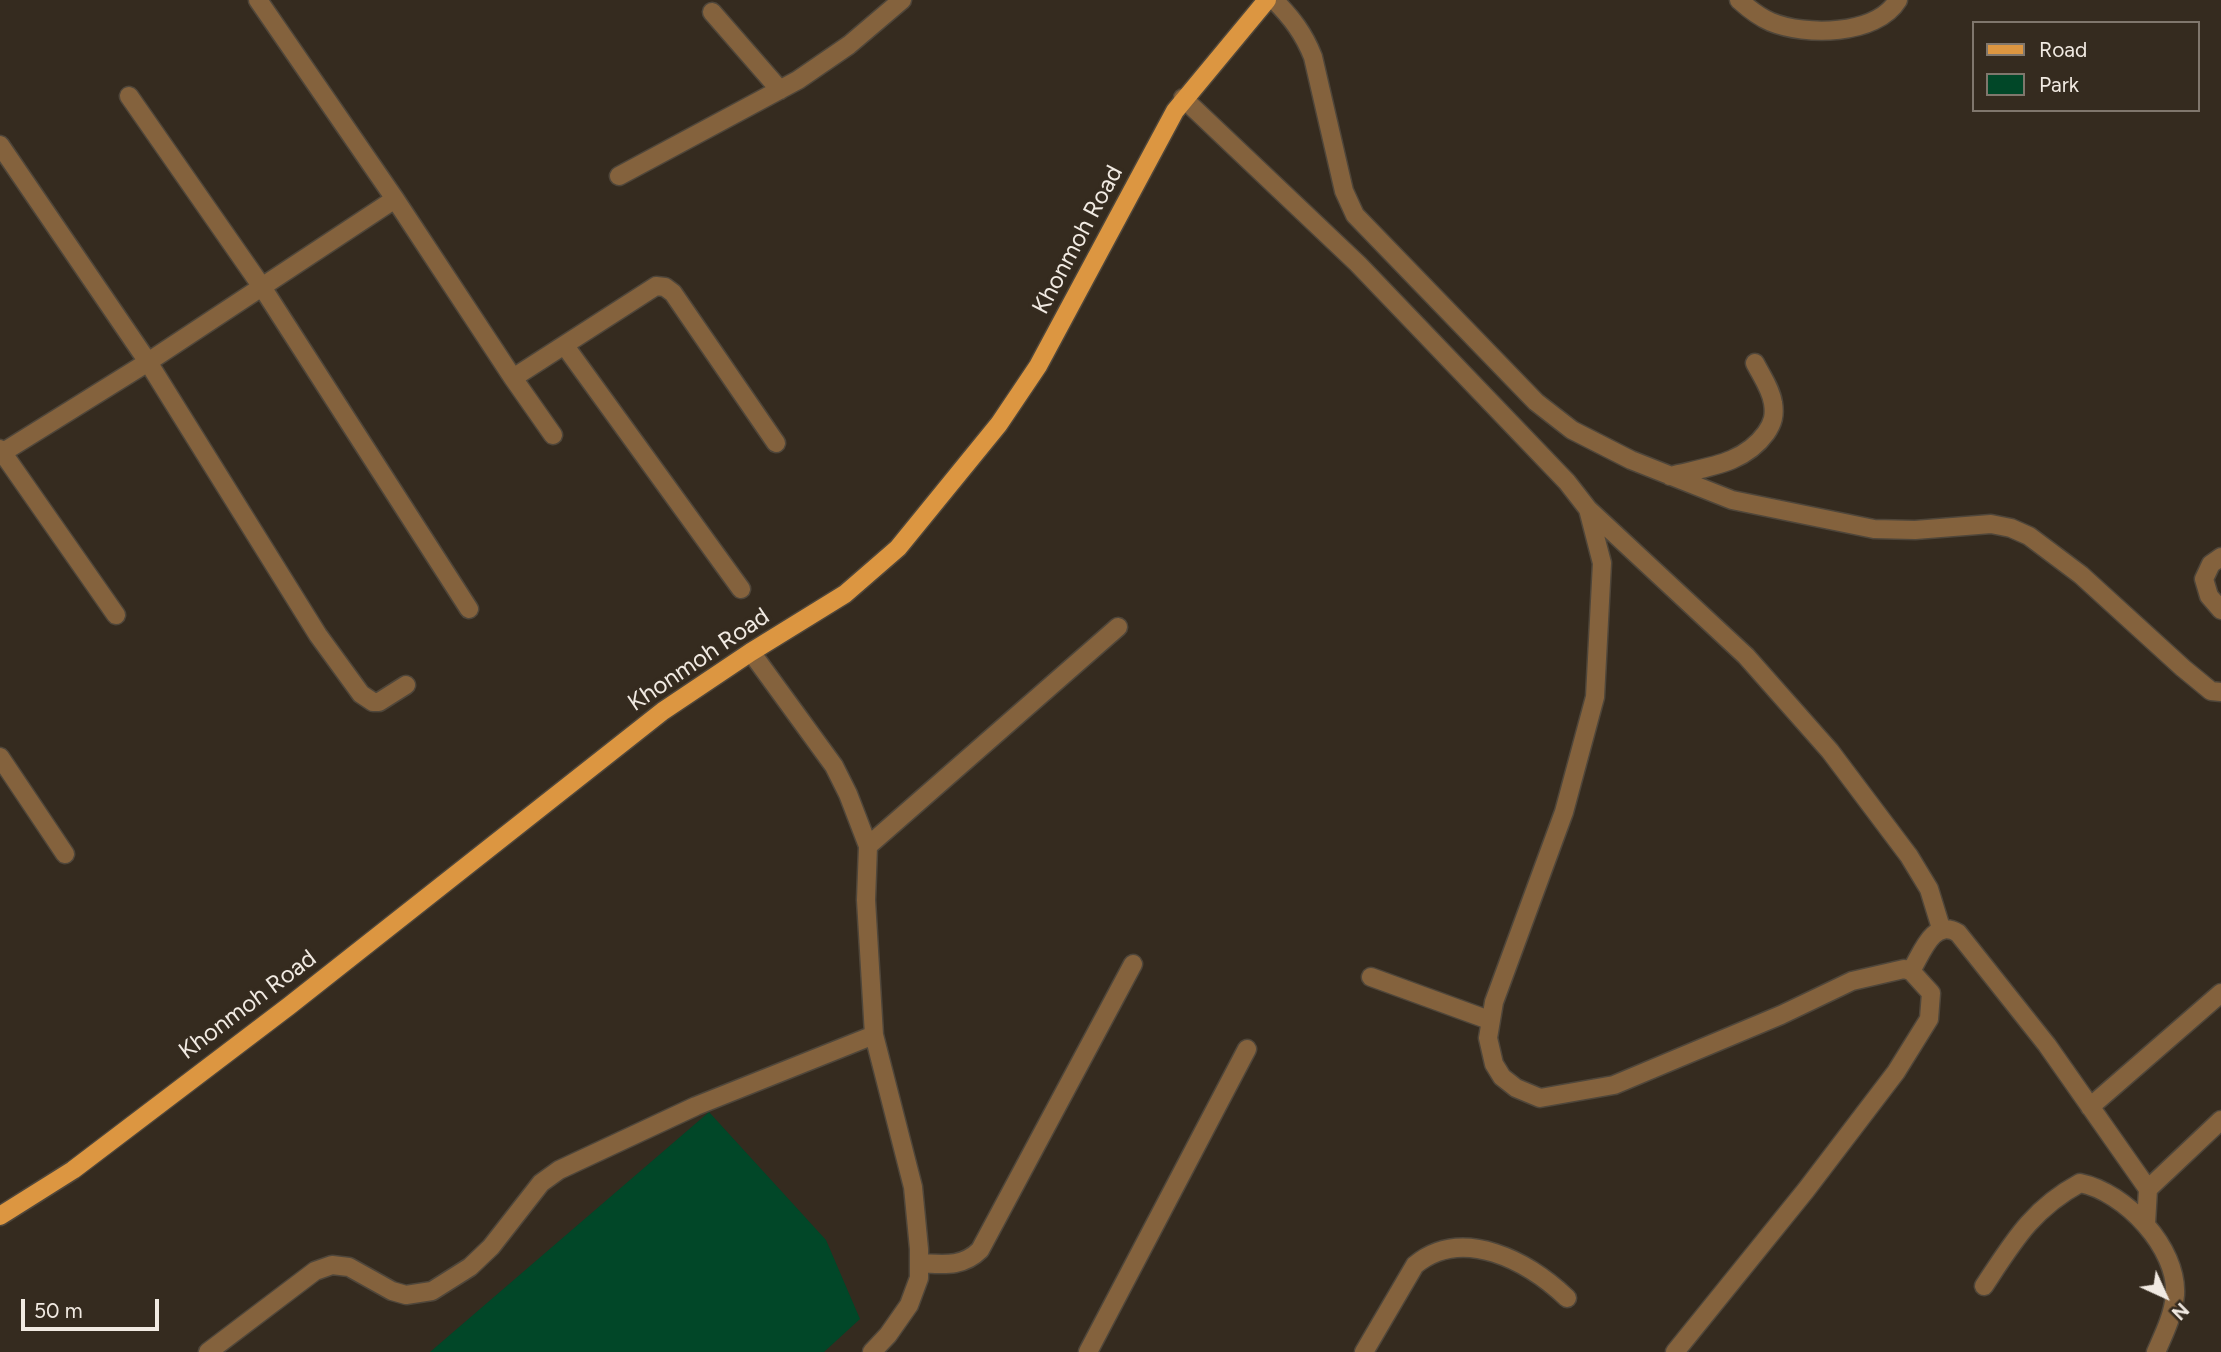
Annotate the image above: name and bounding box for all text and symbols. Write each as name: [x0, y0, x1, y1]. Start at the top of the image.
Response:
legend: [1972, 21, 2200, 112]
text: Road: [2039, 37, 2087, 62]
text: Park: [2039, 72, 2079, 97]
street label: Khonmoh Road: [1027, 161, 1129, 319]
street label: Khonmoh Road: [623, 602, 775, 718]
street label: Khonmoh Road: [174, 944, 322, 1066]
north arrow: [2130, 1261, 2200, 1331]
scale bar: [24, 1286, 163, 1330]
text: 50 m: [34, 1298, 83, 1323]
text: N: [2167, 1298, 2194, 1325]

